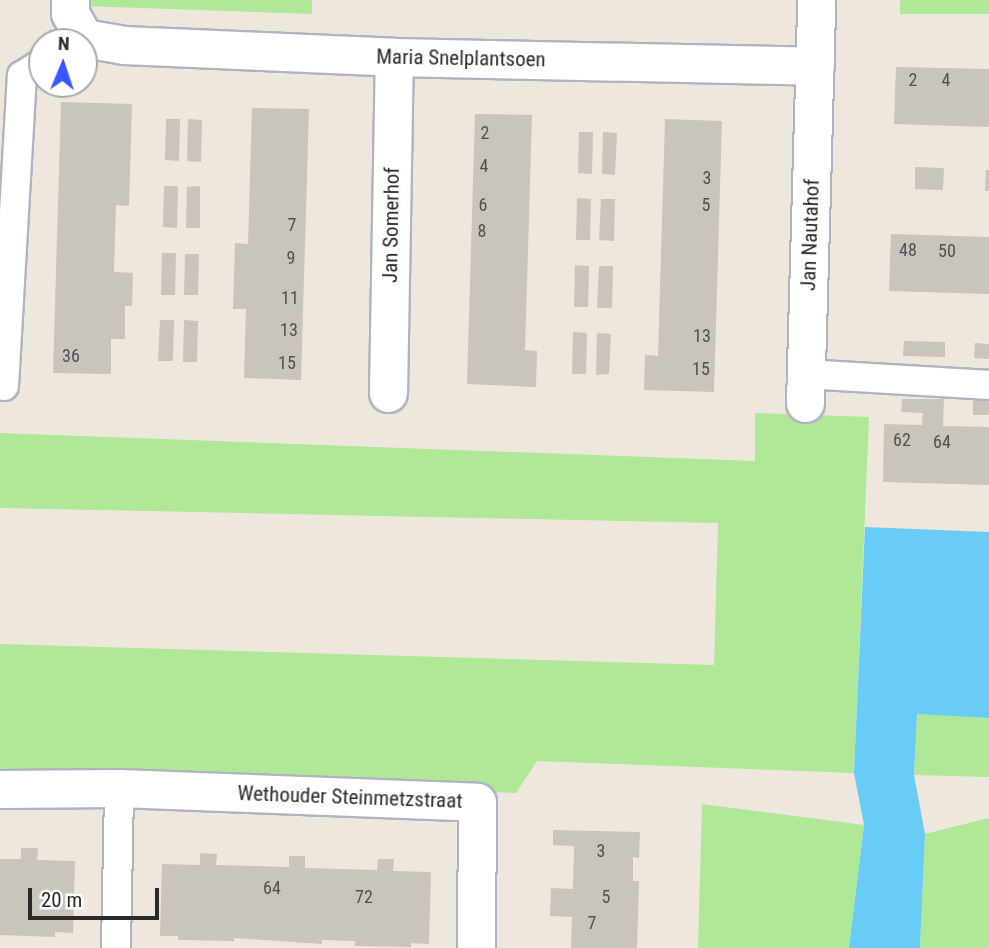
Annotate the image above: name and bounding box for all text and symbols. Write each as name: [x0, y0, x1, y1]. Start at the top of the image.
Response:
north arrow: [28, 28, 98, 98]
text: N: [57, 32, 70, 55]
street label: Maria Snelplantsoen: [376, 44, 546, 72]
house number: 2: [909, 69, 917, 91]
house number: 4: [942, 69, 950, 91]
house number: 2: [481, 122, 489, 144]
house number: 4: [480, 155, 488, 177]
street label: Jan Somerhof: [377, 167, 405, 283]
house number: 3: [703, 167, 711, 189]
street label: Jan Nautahof: [795, 179, 825, 291]
house number: 6: [479, 194, 487, 216]
house number: 5: [702, 194, 710, 216]
house number: 7: [288, 214, 296, 236]
house number: 8: [478, 220, 486, 242]
house number: 48: [899, 239, 917, 261]
house number: 50: [938, 240, 956, 262]
house number: 9: [287, 247, 295, 269]
house number: 11: [281, 287, 299, 309]
house number: 13: [280, 319, 298, 341]
house number: 13: [693, 325, 711, 347]
house number: 36: [62, 345, 80, 367]
house number: 15: [278, 352, 296, 374]
house number: 15: [692, 358, 710, 380]
house number: 62: [893, 429, 911, 451]
house number: 64: [933, 431, 951, 453]
street label: Wethouder Steinmetzstraat: [237, 780, 463, 814]
house number: 3: [597, 840, 605, 862]
scale bar: [32, 874, 163, 918]
house number: 64: [263, 877, 281, 899]
house number: 72: [355, 886, 373, 908]
house number: 5: [602, 886, 610, 908]
text: 20 m: [41, 888, 82, 912]
house number: 7: [588, 912, 596, 934]

